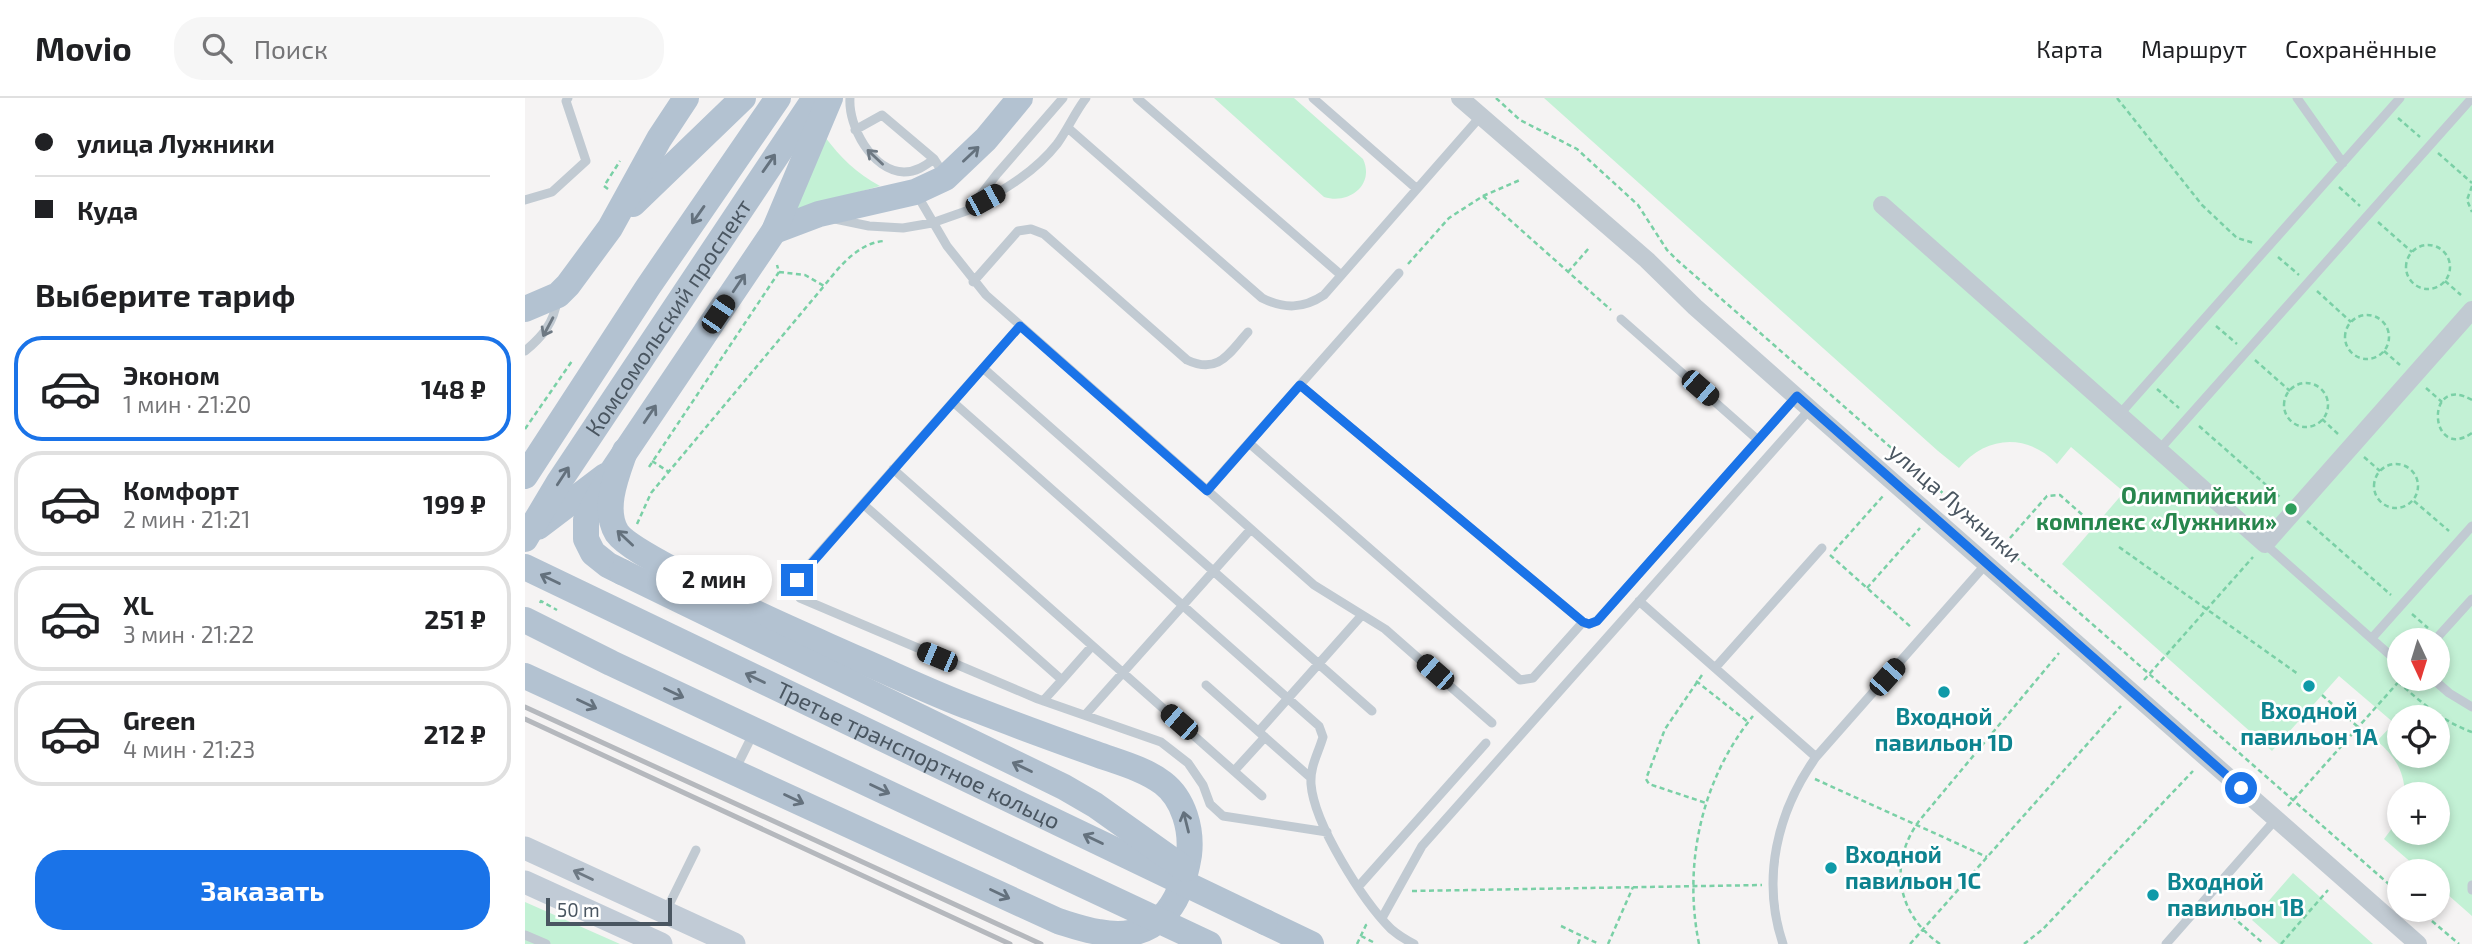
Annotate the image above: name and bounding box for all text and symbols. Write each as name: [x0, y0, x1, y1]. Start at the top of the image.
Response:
search box: [174, 17, 664, 80]
text: Movio: [35, 28, 132, 68]
icon: search: [198, 29, 236, 67]
text: Поиск: [254, 33, 328, 64]
text: Карта: [2036, 34, 2103, 63]
text: Маршрут: [2141, 34, 2247, 63]
text: Сохранённые: [2285, 34, 2437, 63]
text: улица Лужники: [77, 127, 275, 158]
one-way arrow: [962, 145, 979, 162]
one-way arrow: [866, 149, 884, 165]
one-way arrow: [762, 154, 776, 173]
car: [962, 181, 1009, 219]
street label: Комсомольский проспект: [579, 193, 757, 441]
text: Куда: [77, 194, 138, 225]
one-way arrow: [691, 205, 705, 224]
one-way arrow: [732, 274, 746, 293]
text: Выберите тариф: [35, 275, 295, 313]
car: [698, 291, 739, 337]
one-way arrow: [540, 316, 554, 337]
icon: car: [39, 357, 102, 420]
text: Эконом: [123, 359, 220, 390]
car: [1678, 366, 1723, 410]
text: 148 ₽: [421, 373, 486, 404]
text: 1 мин · 21:20: [123, 390, 251, 418]
one-way arrow: [643, 405, 658, 424]
street label: улица Лужники: [1883, 437, 2028, 568]
one-way arrow: [556, 467, 570, 486]
icon: car: [39, 472, 102, 535]
text: Комфорт: [123, 474, 239, 505]
place label: Олимпийский комплекс «Лужники»: [2036, 481, 2277, 535]
text: 199 ₽: [423, 488, 486, 519]
marker: Олимпийский комплекс «Лужники»: [2283, 501, 2299, 517]
text: 2 мин · 21:21: [123, 505, 250, 533]
one-way arrow: [616, 530, 634, 546]
callout: 2 мин: [657, 556, 772, 604]
route end: [781, 564, 813, 596]
text: 2 мин: [682, 565, 746, 593]
one-way arrow: [540, 572, 561, 586]
icon: car: [39, 587, 102, 650]
text: XL: [123, 589, 154, 620]
text: 251 ₽: [424, 603, 486, 634]
text: 3 мин · 21:22: [123, 620, 254, 648]
north arrow: [2387, 628, 2450, 691]
map controls: [2387, 628, 2450, 922]
car: [914, 639, 961, 675]
car: [1413, 650, 1458, 694]
car: [1866, 654, 1909, 700]
one-way arrow: [745, 670, 766, 684]
street label: Третье транспортное кольцо: [772, 675, 1065, 835]
marker: Входной павильон 1A: [2301, 678, 2317, 694]
marker: Входной павильон 1D: [1936, 684, 1952, 700]
one-way arrow: [663, 686, 684, 700]
place label: Входной павильон 1A: [2240, 696, 2378, 750]
one-way arrow: [576, 698, 597, 712]
car: [1157, 700, 1202, 744]
icon: car: [39, 702, 102, 765]
place label: Входной павильон 1D: [1875, 702, 2013, 756]
text: Green: [123, 704, 196, 735]
button: locate: [2387, 705, 2450, 768]
text: 212 ₽: [424, 718, 486, 749]
text: 4 мин · 21:23: [123, 735, 255, 763]
one-way arrow: [1012, 759, 1033, 773]
route start: [2225, 772, 2257, 804]
button: +: [2387, 782, 2450, 845]
one-way arrow: [869, 783, 891, 796]
one-way arrow: [783, 793, 804, 807]
one-way arrow: [1179, 811, 1192, 834]
one-way arrow: [1083, 832, 1104, 845]
place label: Входной павильон 1C: [1845, 840, 1981, 894]
button: Заказать: [35, 850, 490, 930]
button: −: [2387, 859, 2450, 922]
marker: Входной павильон 1C: [1823, 860, 1839, 876]
one-way arrow: [573, 867, 594, 881]
place label: Входной павильон 1B: [2167, 867, 2304, 921]
marker: Входной павильон 1B: [2145, 887, 2161, 903]
one-way arrow: [990, 889, 1011, 902]
scale bar: [546, 895, 672, 927]
text: 50 m: [557, 898, 600, 921]

